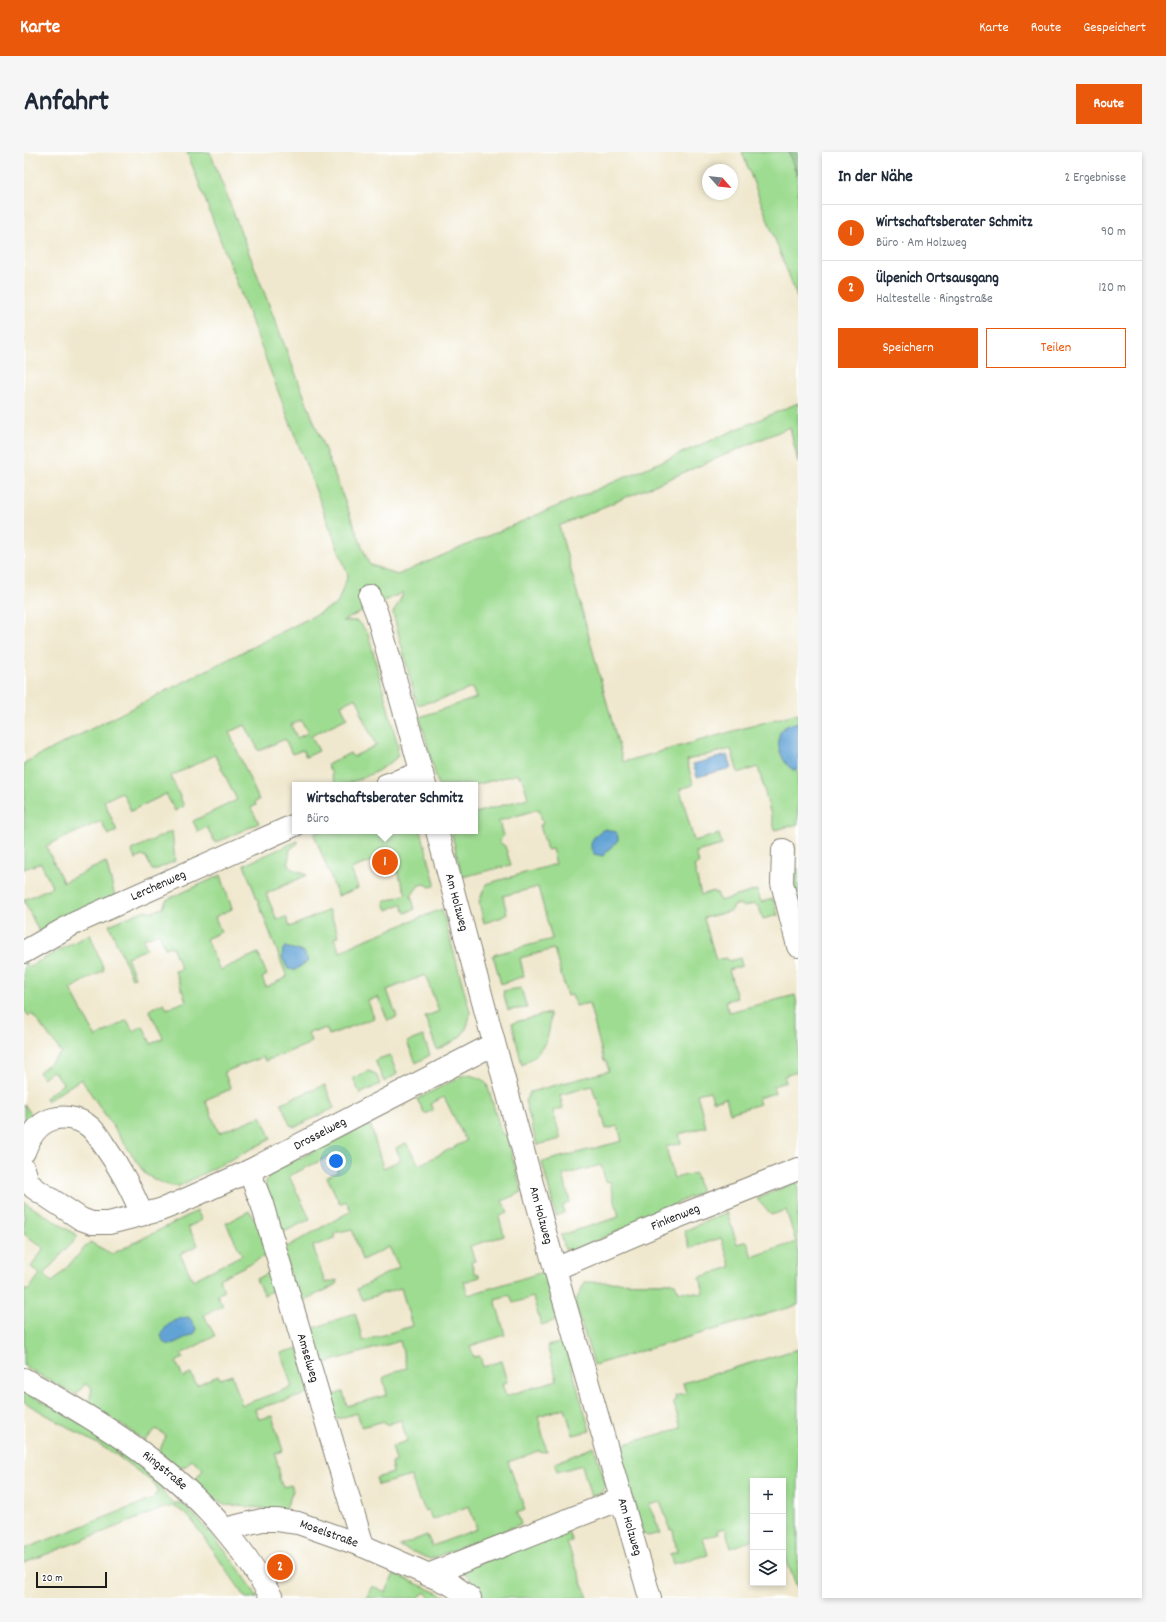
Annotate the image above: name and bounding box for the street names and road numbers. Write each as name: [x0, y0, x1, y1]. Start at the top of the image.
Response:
street label: Lerchenweg: [128, 865, 189, 906]
street label: Am Holzweg: [439, 871, 473, 934]
street label: Drosselweg: [290, 1112, 350, 1156]
street label: Am Holzweg: [524, 1184, 558, 1247]
street label: Finkenweg: [648, 1199, 703, 1236]
street label: Amselweg: [291, 1331, 324, 1385]
street label: Ringstraße: [138, 1446, 192, 1495]
street label: Am Holzweg: [612, 1496, 647, 1558]
street label: Moselstraße: [297, 1515, 361, 1553]

